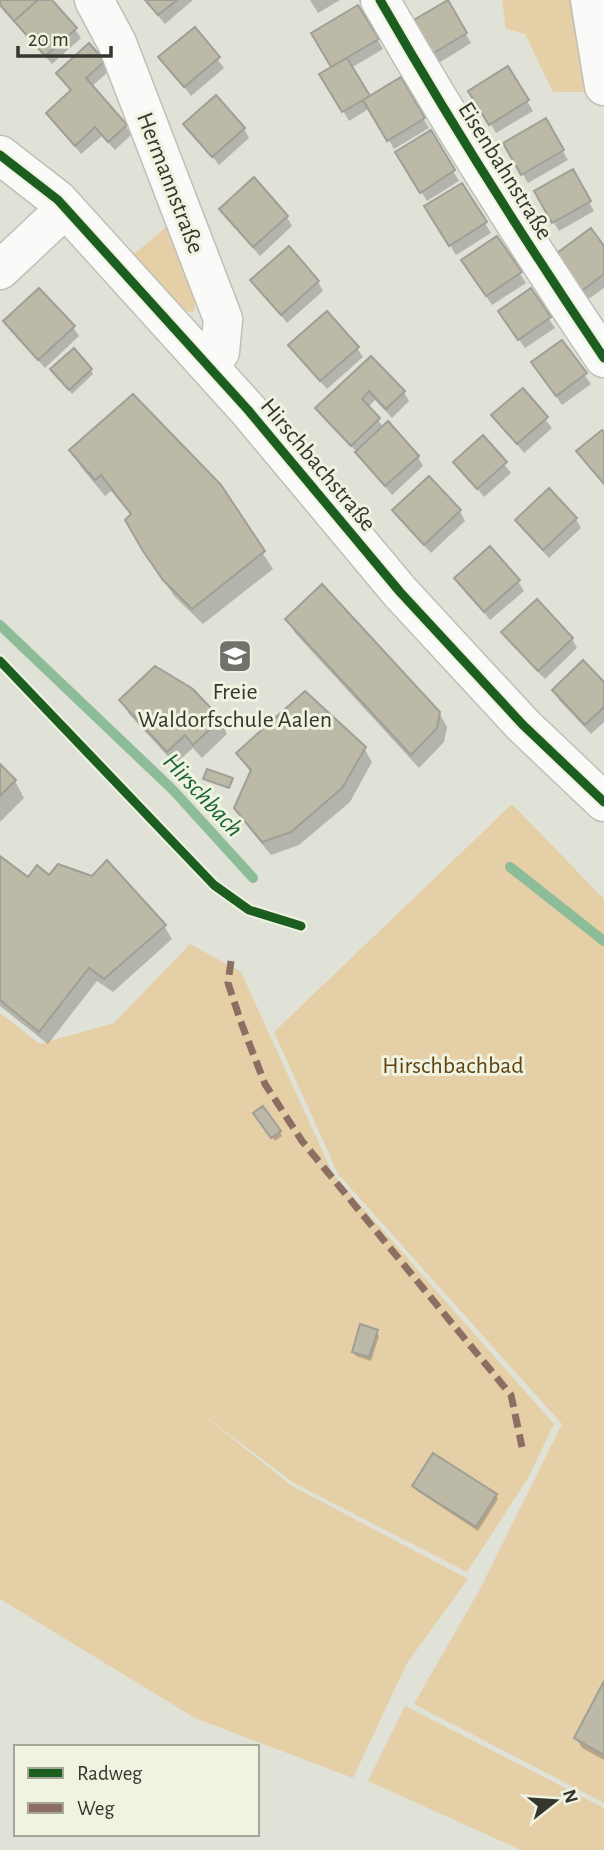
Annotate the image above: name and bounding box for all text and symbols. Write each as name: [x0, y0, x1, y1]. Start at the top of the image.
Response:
scale bar: [18, 14, 110, 58]
text: 20 m: [28, 29, 69, 50]
street label: Eisenbahnstraße: [453, 98, 557, 244]
street label: Hermannstraße: [132, 109, 208, 257]
street label: Hirschbachstraße: [256, 394, 380, 536]
school or university icon: Freie Waldorfschule Aalen: [216, 637, 254, 675]
place label: Freie Waldorfschule Aalen: [138, 680, 332, 732]
water label: Hirschbach: [158, 748, 248, 842]
park label: Hirschbachbad: [382, 1054, 524, 1078]
legend: [14, 1745, 259, 1836]
text: Radweg: [77, 1763, 143, 1784]
north arrow: [520, 1766, 590, 1836]
text: N: [559, 1787, 581, 1806]
text: Weg: [77, 1798, 115, 1819]

